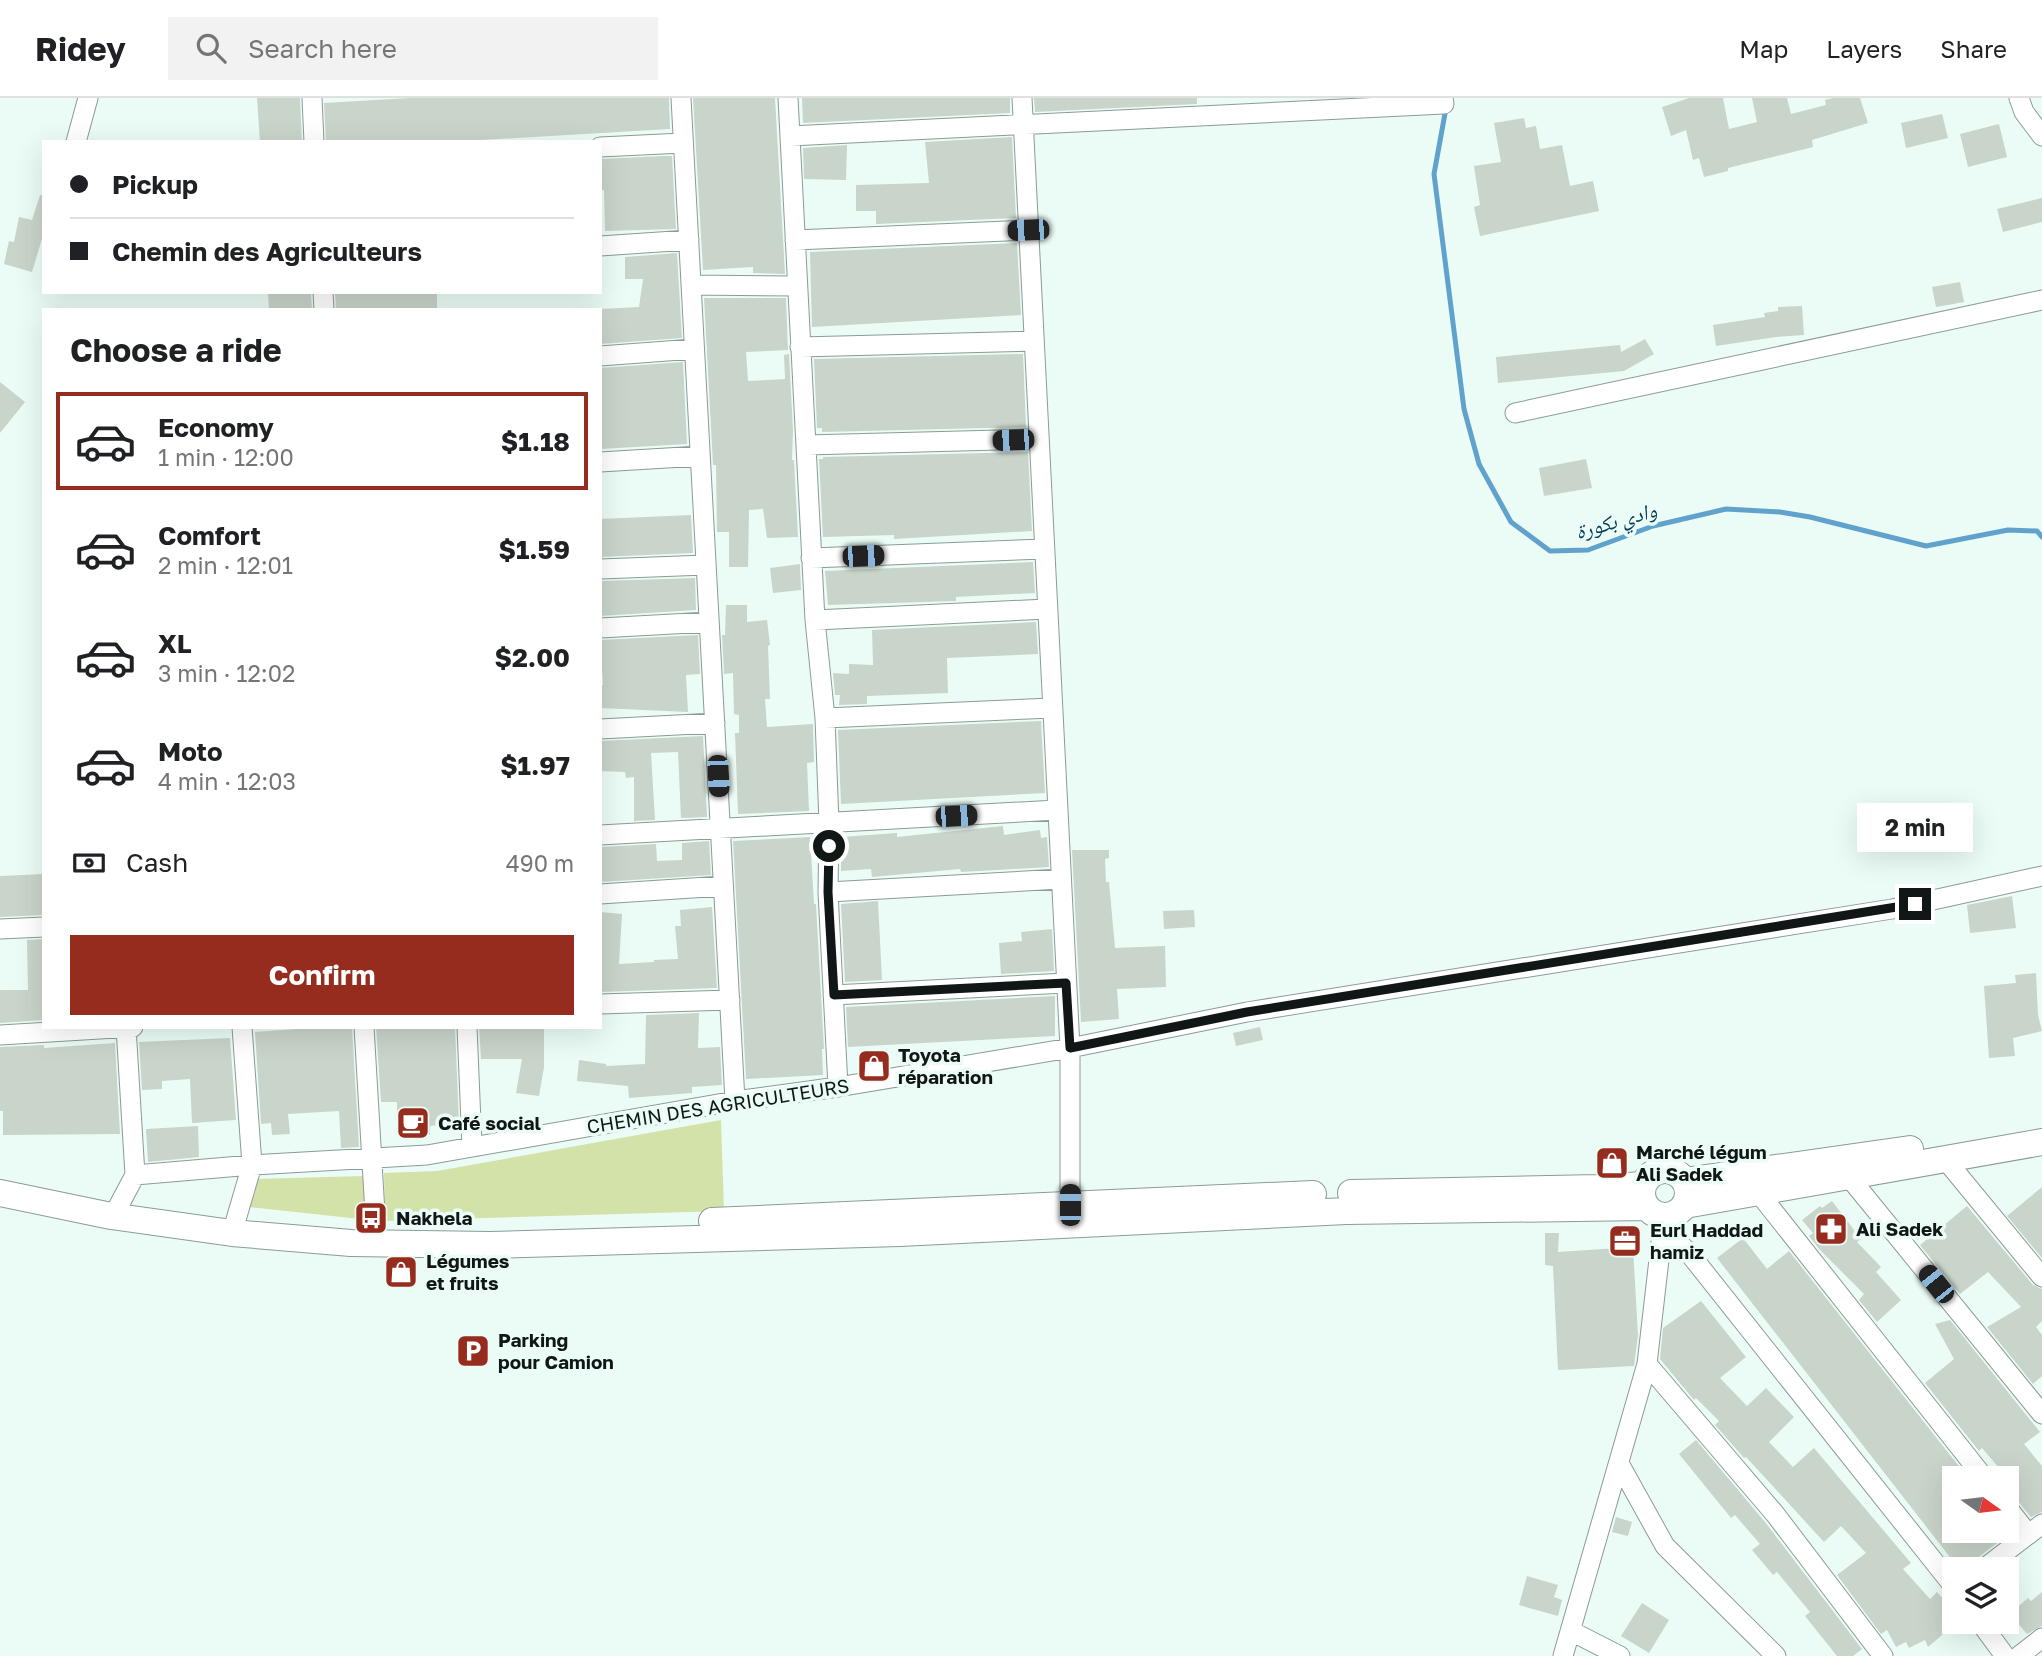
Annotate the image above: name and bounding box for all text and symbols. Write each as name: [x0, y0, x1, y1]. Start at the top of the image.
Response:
search box: [168, 17, 658, 80]
text: Ridey: [35, 29, 126, 68]
icon: search: [192, 29, 230, 67]
text: Search here: [248, 33, 397, 64]
text: Map: [1739, 34, 1788, 63]
text: Layers: [1826, 34, 1902, 63]
text: Share: [1940, 34, 2007, 63]
text: Pickup: [112, 169, 198, 200]
car: [1007, 219, 1050, 241]
text: Chemin des Agriculteurs: [112, 236, 422, 267]
text: Choose a ride: [70, 331, 282, 369]
icon: car: [74, 410, 137, 473]
text: Economy: [158, 412, 274, 443]
text: $1.18: [501, 426, 570, 457]
car: [992, 429, 1035, 451]
text: 1 min · 12:00: [158, 443, 294, 471]
water label: وادي بكورة: [1572, 496, 1661, 548]
icon: car: [74, 518, 137, 581]
text: Comfort: [158, 520, 261, 551]
text: $1.59: [498, 534, 570, 565]
car: [842, 545, 885, 567]
text: 2 min · 12:01: [158, 551, 293, 579]
icon: car: [74, 626, 137, 689]
text: XL: [158, 628, 192, 659]
text: $2.00: [495, 642, 570, 673]
text: 3 min · 12:02: [158, 659, 295, 687]
icon: car: [74, 734, 137, 797]
text: Moto: [158, 736, 223, 767]
text: $1.97: [500, 750, 570, 781]
car: [707, 754, 730, 798]
text: 4 min · 12:03: [158, 767, 296, 795]
callout: 2 min: [1857, 802, 1973, 852]
car: [935, 804, 978, 828]
text: 2 min: [1885, 813, 1945, 841]
route start: [813, 830, 845, 862]
icon: cash: [70, 844, 108, 882]
text: Cash: [126, 847, 188, 878]
text: 490 m: [506, 849, 574, 877]
route end: [1899, 888, 1931, 920]
button: Confirm: [70, 935, 574, 1015]
place label: Toyota réparation: [898, 1043, 993, 1088]
shop icon: Toyota réparation: [855, 1047, 893, 1085]
street label: CHEMIN DES AGRICULTEURS: [585, 1073, 851, 1138]
cafe icon: Café social: [394, 1104, 432, 1142]
place label: Café social: [438, 1111, 541, 1134]
place label: Marché légum Ali Sadek: [1636, 1140, 1767, 1185]
shop icon: Marché légum Ali Sadek: [1593, 1144, 1631, 1182]
car: [1060, 1184, 1081, 1226]
bus stop icon: Nakhela: [352, 1199, 390, 1237]
place label: Nakhela: [396, 1206, 473, 1229]
pharmacy icon: Ali Sadek: [1812, 1210, 1850, 1248]
place label: Ali Sadek: [1856, 1217, 1943, 1240]
place label: Eurl Haddad hamiz: [1650, 1218, 1763, 1263]
office icon: Eurl Haddad hamiz: [1606, 1222, 1644, 1260]
place label: Légumes et fruits: [426, 1249, 510, 1294]
shop icon: Légumes et fruits: [382, 1253, 420, 1291]
car: [1915, 1261, 1958, 1307]
place label: Parking pour Camion: [498, 1328, 614, 1373]
parking icon: Parking pour Camion: [454, 1332, 492, 1370]
north arrow: [1942, 1466, 2020, 1544]
map controls: [1942, 1466, 2019, 1634]
button: layers: [1942, 1557, 2019, 1634]

